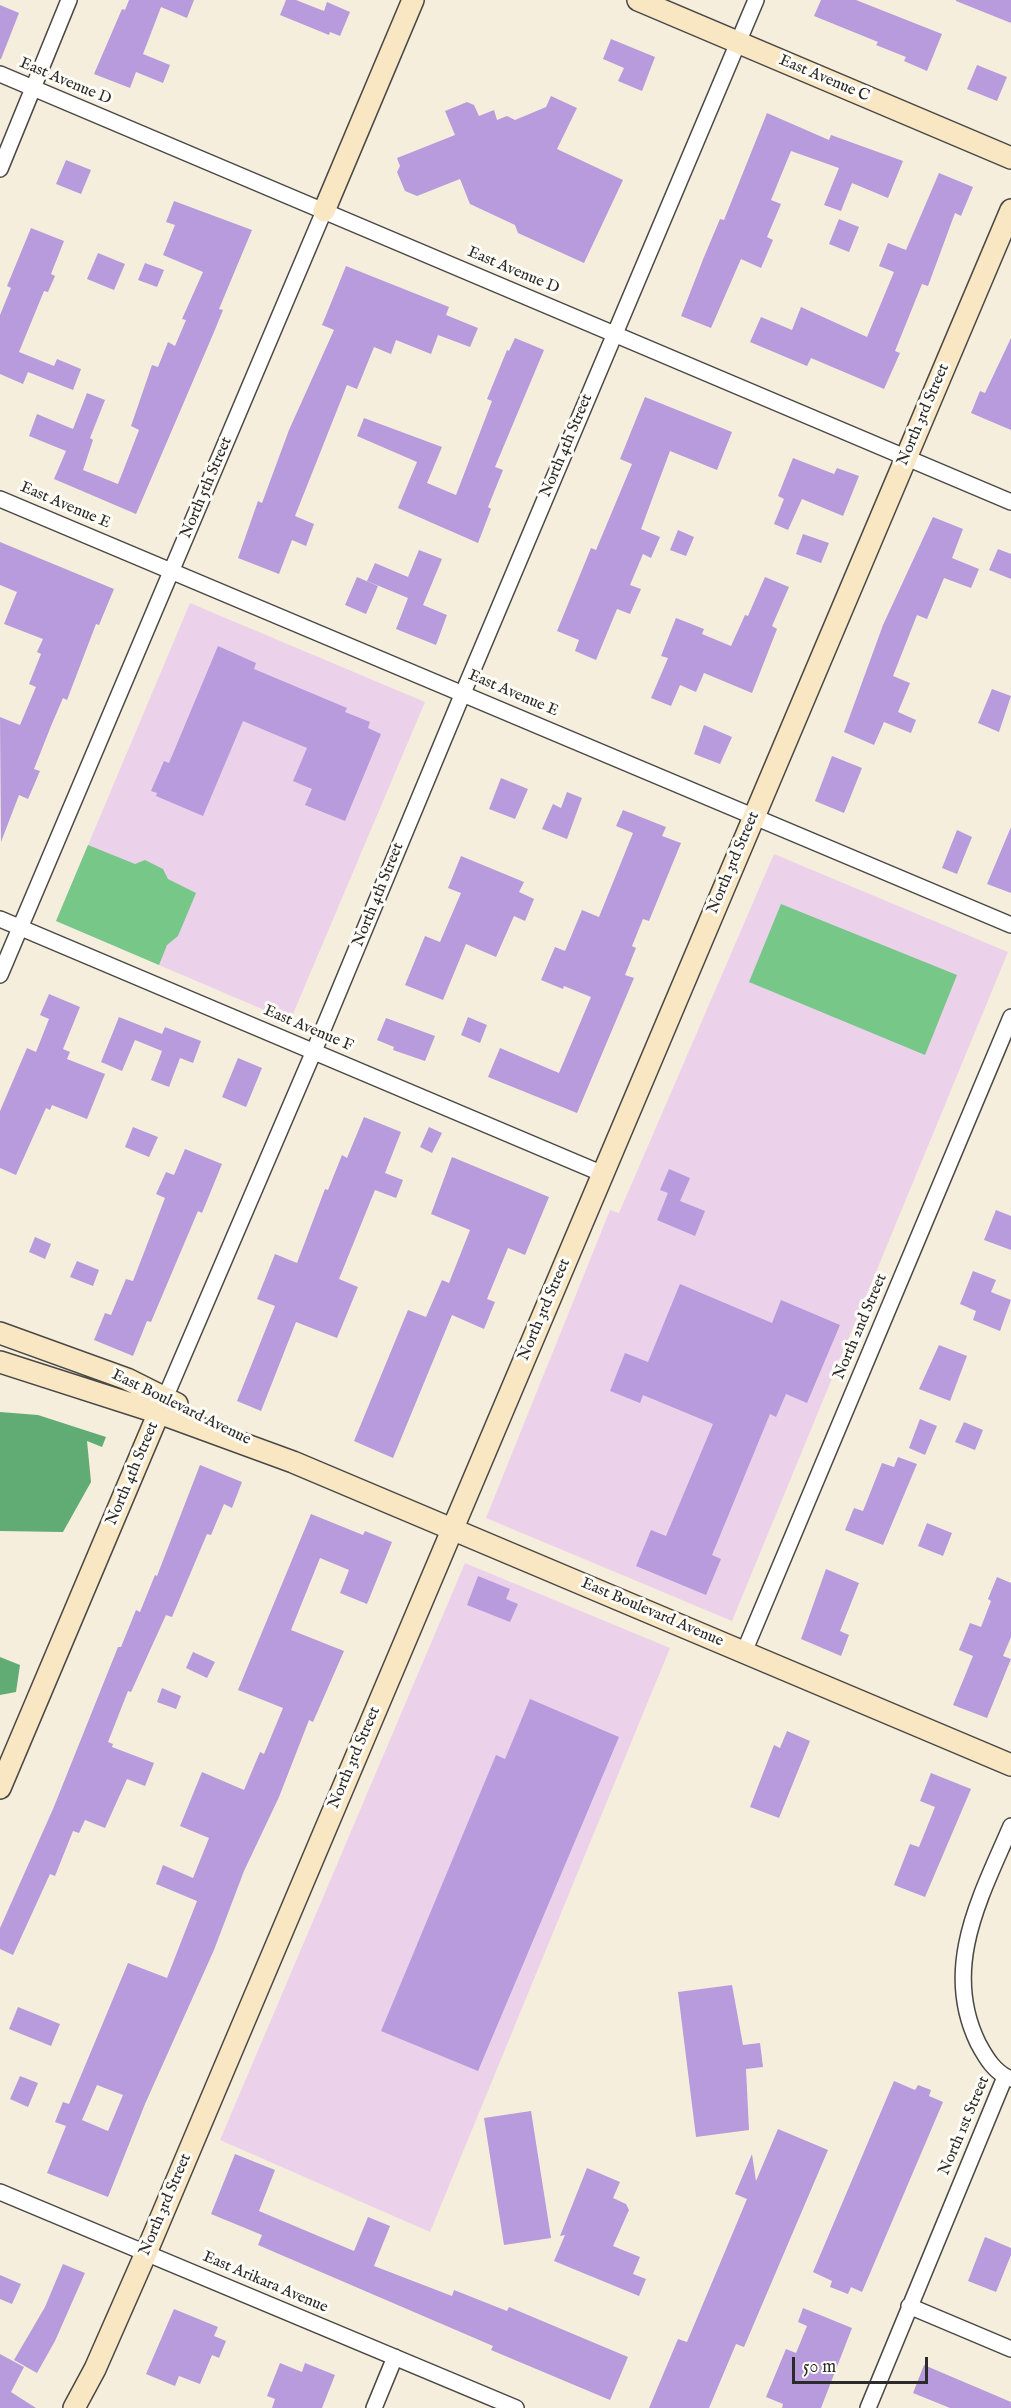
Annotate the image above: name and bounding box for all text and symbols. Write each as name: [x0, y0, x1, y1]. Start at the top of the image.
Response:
street label: East Avenue C: [776, 51, 872, 107]
street label: East Avenue D: [16, 54, 114, 110]
street label: East Avenue D: [464, 243, 562, 299]
street label: North 3rd Street: [894, 361, 954, 469]
street label: North 4th Street: [537, 391, 597, 501]
street label: North 5th Street: [177, 434, 237, 542]
street label: East Avenue E: [17, 478, 113, 534]
street label: East Avenue E: [465, 666, 561, 722]
street label: North 3rd Street: [704, 809, 764, 917]
street label: North 4th Street: [349, 840, 409, 950]
street label: East Avenue F: [260, 1002, 356, 1056]
street label: North 3rd Street: [515, 1256, 575, 1364]
street label: North 2nd Street: [830, 1271, 892, 1383]
street label: East Boulevard Avenue: [108, 1366, 254, 1450]
street label: North 4th Street: [103, 1419, 163, 1529]
street label: East Boulevard Avenue: [578, 1574, 726, 1652]
street label: North 3rd Street: [325, 1704, 385, 1812]
street label: North 1st Street: [936, 2074, 994, 2178]
street label: North 3rd Street: [136, 2151, 196, 2259]
street label: East Arikara Avenue: [199, 2248, 331, 2318]
scale bar: [795, 2345, 932, 2383]
text: 50 m: [803, 2356, 836, 2379]

